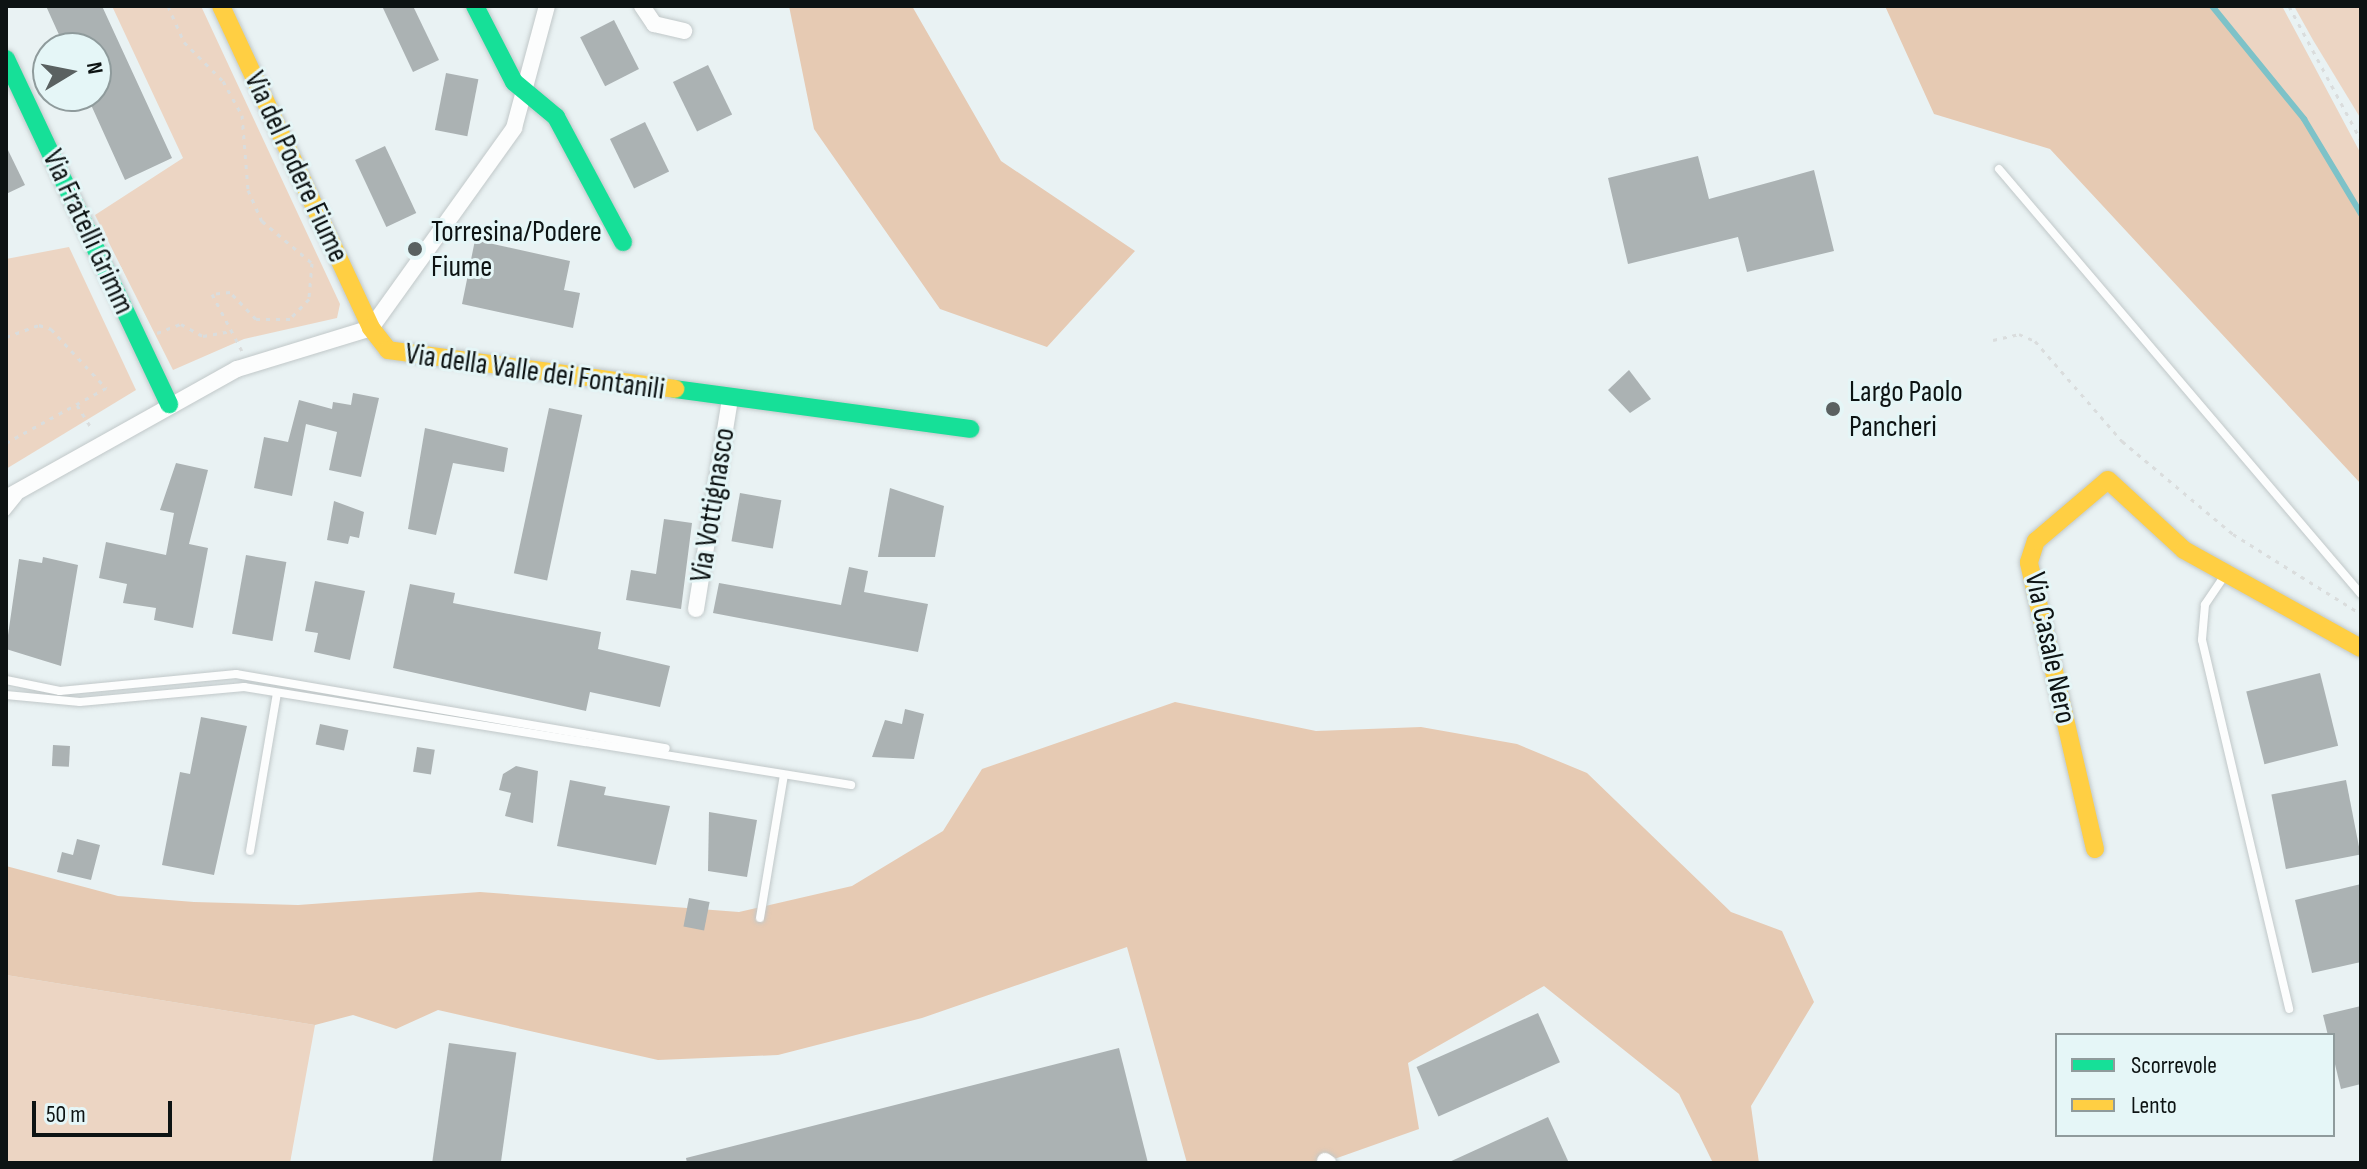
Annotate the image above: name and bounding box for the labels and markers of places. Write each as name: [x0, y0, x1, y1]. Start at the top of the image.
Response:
place label: Torresina/Podere Fiume: [431, 214, 602, 284]
marker: Torresina/Podere Fiume: [406, 240, 424, 258]
place label: Largo Paolo Pancheri: [1849, 374, 1963, 444]
marker: Largo Paolo Pancheri: [1824, 400, 1842, 418]

